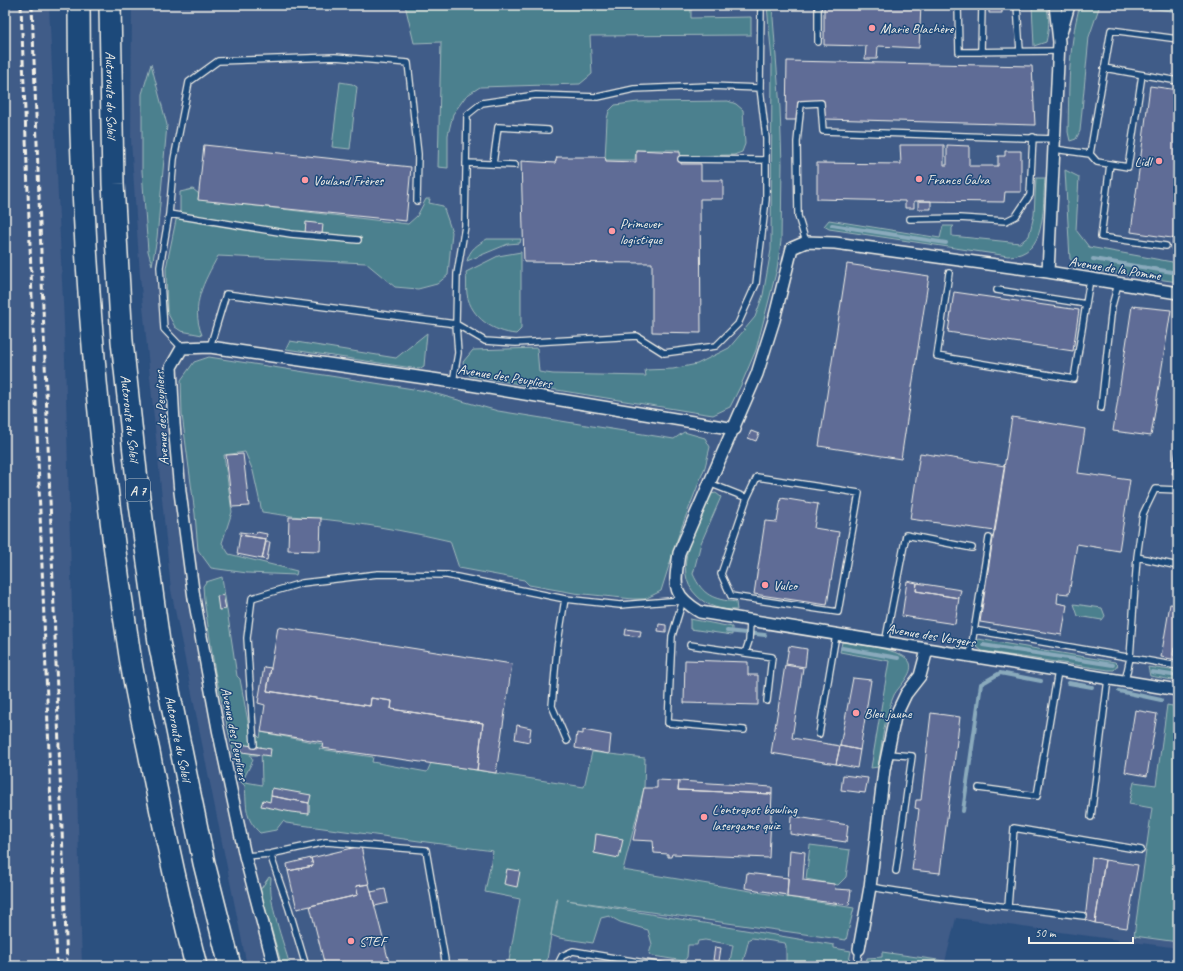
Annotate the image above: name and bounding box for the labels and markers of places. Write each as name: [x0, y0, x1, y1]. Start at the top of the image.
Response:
place label: Marie Blachère: [880, 20, 955, 37]
marker: Marie Blachère: [867, 23, 877, 33]
place label: Lidl: [1134, 153, 1154, 170]
marker: Lidl: [1154, 156, 1164, 166]
place label: France Galva: [927, 171, 990, 188]
place label: Vouland Frères: [313, 172, 384, 189]
marker: France Galva: [914, 174, 924, 184]
marker: Vouland Frères: [300, 175, 310, 185]
place label: Primever logistique: [620, 215, 664, 248]
marker: Primever logistique: [607, 226, 617, 236]
place label: Vulco: [773, 577, 799, 594]
marker: Vulco: [760, 580, 770, 590]
place label: Bleu jaune: [864, 705, 913, 722]
marker: Bleu jaune: [851, 708, 861, 718]
place label: L'entrepot bowling lasergame quiz: [712, 801, 798, 834]
marker: L'entrepot bowling lasergame quiz: [699, 812, 709, 822]
place label: STEF: [359, 933, 389, 950]
marker: STEF: [346, 936, 356, 946]

